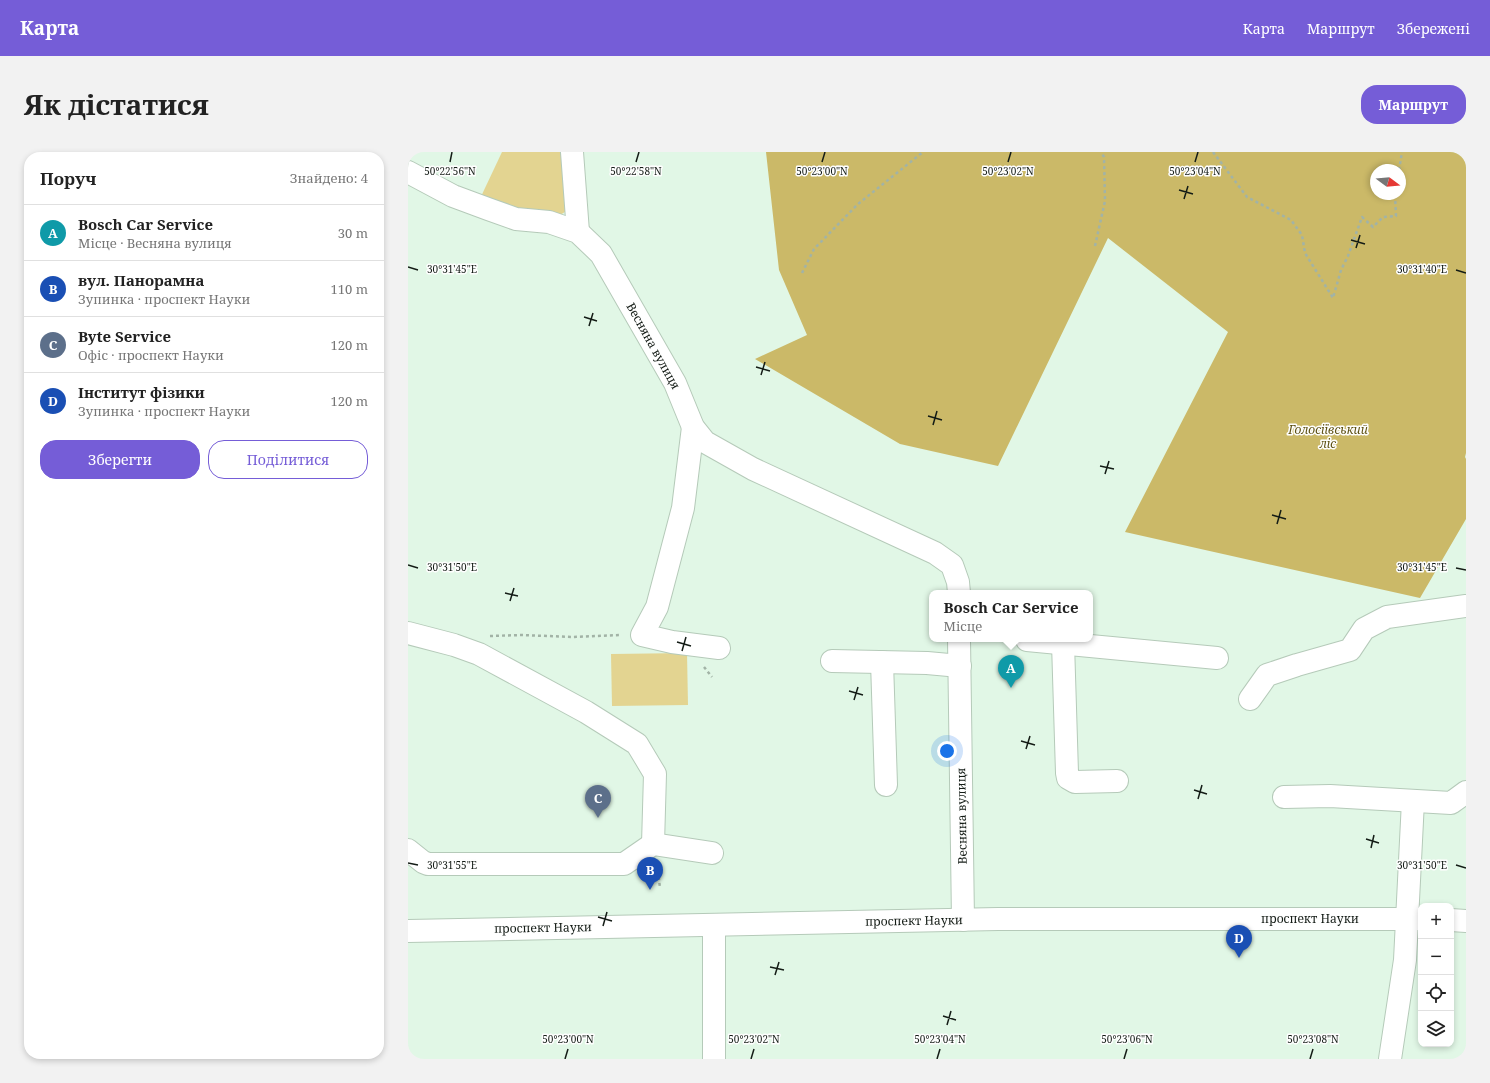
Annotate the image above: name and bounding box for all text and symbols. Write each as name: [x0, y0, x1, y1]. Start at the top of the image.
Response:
text: Карта: [20, 15, 79, 41]
text: Карта: [1243, 19, 1285, 38]
text: Маршрут: [1307, 19, 1375, 38]
text: Збережені: [1397, 19, 1470, 38]
text: Як дістатися: [24, 85, 209, 123]
button: Маршрут: [1361, 85, 1466, 124]
text: 50°22'56"N: [424, 164, 476, 178]
text: 50°22'58"N: [610, 164, 662, 178]
text: 50°23'00"N: [796, 164, 848, 178]
text: 50°23'02"N: [982, 164, 1034, 178]
text: 50°23'04"N: [1169, 164, 1221, 178]
north arrow: [1370, 164, 1406, 200]
text: Поруч: [40, 167, 96, 190]
text: Знайдено: 4: [290, 169, 368, 187]
text: Bosch Car Service: [78, 214, 213, 234]
text: A: [48, 224, 58, 242]
text: 30 m: [338, 224, 368, 242]
text: Місце · Весняна вулиця: [78, 234, 232, 252]
text: 30°31'45"E: [427, 262, 477, 276]
text: 30°31'40"E: [1397, 262, 1447, 276]
text: вул. Панорамна: [78, 270, 204, 290]
text: B: [49, 280, 57, 298]
text: 110 m: [331, 280, 368, 298]
text: Зупинка · проспект Науки: [78, 290, 250, 308]
street label: Весняна вулиця: [623, 299, 684, 392]
text: Byte Service: [78, 326, 171, 346]
text: C: [49, 336, 57, 354]
text: 120 m: [331, 336, 368, 354]
text: Офіс · проспект Науки: [78, 346, 224, 364]
text: Інститут фізики: [78, 382, 205, 402]
text: D: [48, 392, 58, 410]
text: 120 m: [331, 392, 368, 410]
text: Зупинка · проспект Науки: [78, 402, 250, 420]
park label: Голосіївський ліс: [1287, 421, 1368, 452]
button: Зберегти: [40, 440, 200, 479]
button: Поділитися: [208, 440, 368, 479]
text: 30°31'50"E: [427, 560, 477, 574]
text: 30°31'45"E: [1397, 560, 1447, 574]
popup: [929, 590, 1093, 642]
text: Bosch Car Service: [943, 597, 1079, 617]
text: Місце: [943, 617, 982, 635]
pin: A: [998, 655, 1024, 688]
your location: [937, 741, 957, 761]
street label: Весняна вулиця: [952, 767, 971, 865]
pin: C: [585, 785, 611, 818]
pin: B: [637, 857, 663, 890]
text: 30°31'55"E: [427, 858, 477, 872]
text: 30°31'50"E: [1397, 858, 1447, 872]
map controls: [1418, 903, 1454, 1047]
button: +: [1418, 903, 1454, 939]
street label: проспект Науки: [1261, 910, 1359, 927]
street label: проспект Науки: [865, 911, 963, 930]
street label: проспект Науки: [494, 918, 592, 937]
pin: D: [1226, 925, 1252, 958]
button: −: [1418, 939, 1454, 975]
button: locate: [1418, 975, 1454, 1011]
button: layers: [1418, 1011, 1454, 1047]
text: 50°23'00"N: [542, 1032, 594, 1046]
text: 50°23'02"N: [728, 1032, 780, 1046]
text: 50°23'04"N: [914, 1032, 966, 1046]
text: 50°23'06"N: [1101, 1032, 1153, 1046]
text: 50°23'08"N: [1287, 1032, 1339, 1046]

